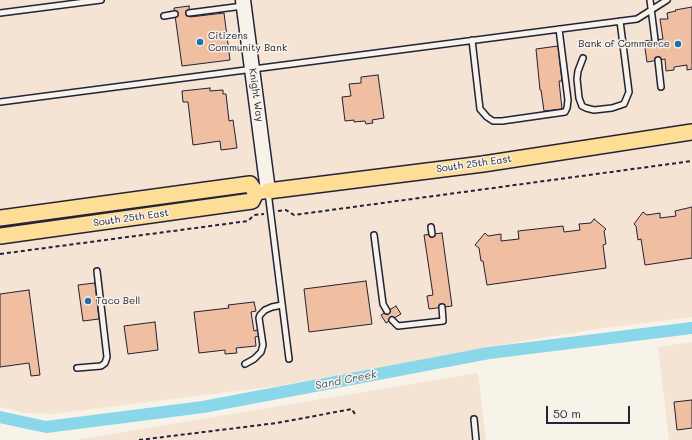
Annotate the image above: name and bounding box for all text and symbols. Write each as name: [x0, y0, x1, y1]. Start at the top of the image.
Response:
place label: Citizens Community Bank: [208, 30, 287, 54]
marker: Citizens Community Bank: [195, 37, 205, 47]
place label: Bank of Commerce: [578, 38, 670, 50]
marker: Bank of Commerce: [673, 39, 683, 49]
street label: Knight Way: [246, 67, 266, 123]
street label: South 25th East: [435, 153, 513, 175]
street label: South 25th East: [92, 207, 170, 229]
place label: Taco Bell: [96, 295, 140, 307]
marker: Taco Bell: [83, 296, 93, 306]
water label: Sand Creek: [314, 368, 378, 392]
scale bar: [548, 398, 632, 424]
text: 50 m: [553, 405, 581, 421]

